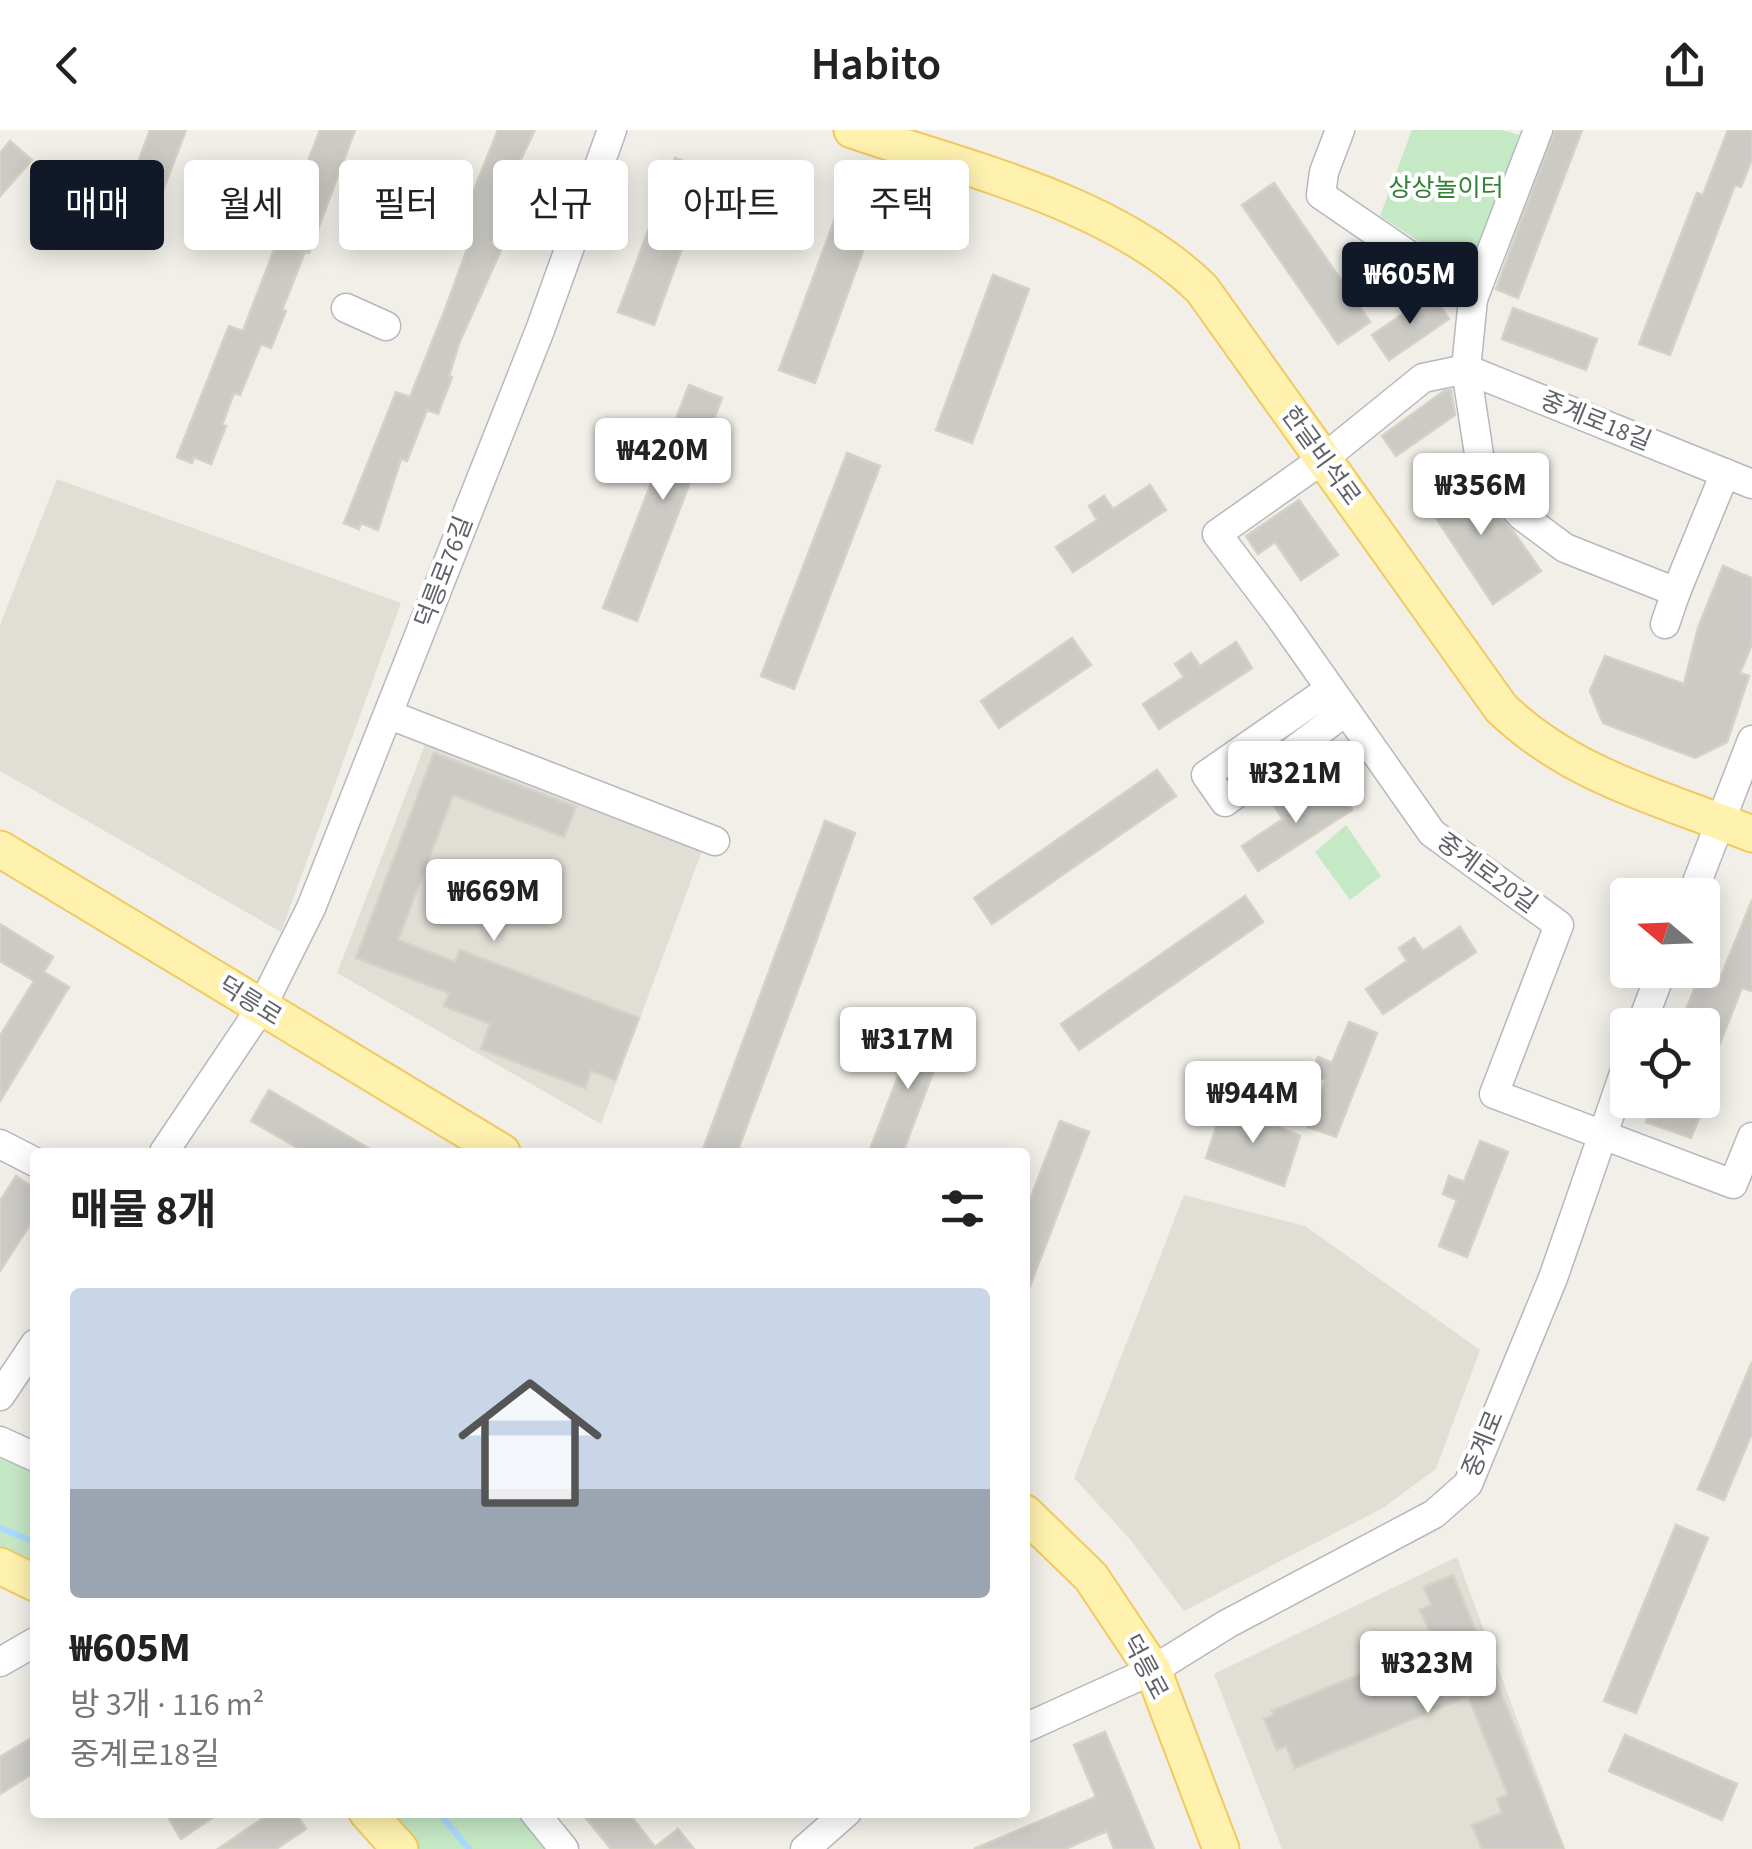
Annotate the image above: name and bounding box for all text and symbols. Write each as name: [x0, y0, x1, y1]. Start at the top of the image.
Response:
text: Habito: [811, 33, 941, 97]
icon: back: [40, 38, 95, 93]
icon: share: [1657, 38, 1712, 93]
chip: 매매: [30, 160, 164, 250]
chip: 월세: [184, 160, 319, 250]
chip: 필터: [339, 160, 473, 250]
chip: 신규: [493, 160, 628, 250]
chip: 아파트: [648, 160, 814, 250]
chip: 주택: [834, 160, 969, 250]
park label: 상상놀이터: [1388, 170, 1504, 206]
pin: ₩605M: [1340, 242, 1480, 327]
text: ₩605M: [1364, 251, 1456, 297]
street label: 중계로18길: [1535, 382, 1657, 460]
street label: 한글비석로: [1273, 399, 1369, 513]
pin: ₩420M: [593, 418, 733, 503]
text: ₩420M: [617, 427, 709, 473]
pin: ₩356M: [1411, 453, 1551, 538]
text: ₩356M: [1435, 462, 1527, 508]
street label: 덕릉로76길: [406, 511, 482, 633]
pin: ₩321M: [1226, 741, 1366, 826]
text: ₩321M: [1250, 750, 1342, 796]
street label: 중계로20길: [1429, 824, 1545, 922]
pin: ₩669M: [424, 859, 564, 944]
text: ₩669M: [448, 868, 540, 914]
north arrow: [1610, 878, 1720, 988]
map controls: [1610, 878, 1720, 1118]
street label: 덕릉로: [211, 967, 289, 1035]
pin: ₩317M: [838, 1007, 978, 1092]
button: locate: [1610, 1008, 1720, 1118]
text: ₩317M: [862, 1016, 954, 1062]
pin: ₩944M: [1183, 1061, 1323, 1146]
text: ₩944M: [1207, 1070, 1299, 1116]
text: 매물 8개: [70, 1181, 217, 1241]
icon: filters: [935, 1181, 990, 1236]
icon: home: [440, 1353, 620, 1533]
street label: 중계로: [1453, 1405, 1513, 1483]
text: ₩605M: [70, 1618, 191, 1678]
street label: 덕릉로: [1113, 1628, 1177, 1706]
pin: ₩323M: [1358, 1631, 1498, 1716]
text: ₩323M: [1382, 1640, 1474, 1686]
text: 방 3개 · 116 m²: [70, 1682, 264, 1728]
text: 중계로18길: [70, 1732, 220, 1778]

